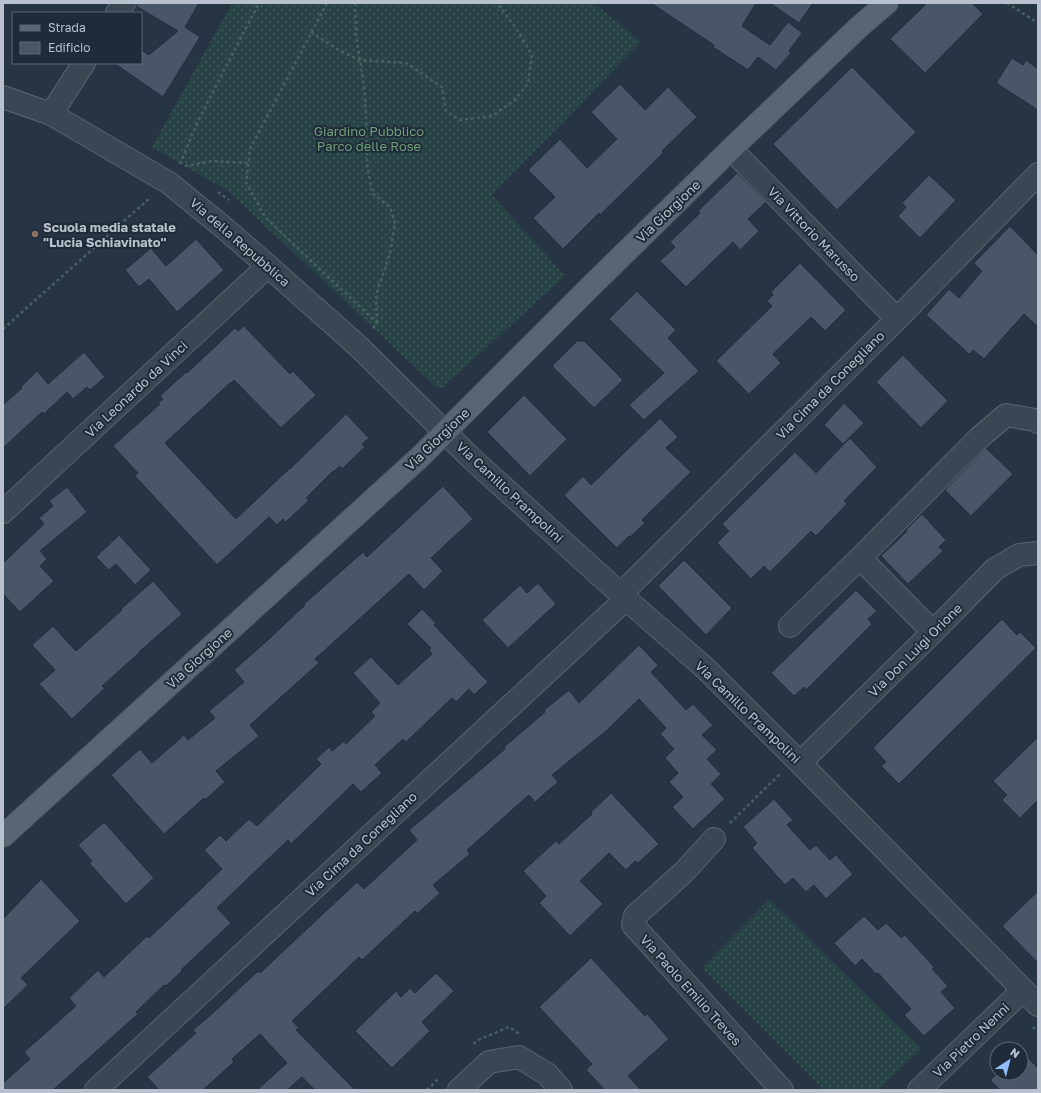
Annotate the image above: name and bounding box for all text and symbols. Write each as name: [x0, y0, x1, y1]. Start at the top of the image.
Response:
legend: [12, 12, 142, 64]
text: Strada: [48, 20, 86, 35]
text: Edificio: [48, 40, 90, 55]
park label: Giardino Pubblico Parco delle Rose: [314, 123, 424, 154]
street label: Via Giorgione: [633, 176, 703, 246]
street label: Via Vittorio Marusso: [765, 183, 864, 285]
street label: Via della Repubblica: [187, 194, 293, 290]
place label: Scuola media statale "Lucia Schiavinato": [43, 219, 176, 250]
marker: Scuola media statale "Lucia Schiavinato": [30, 229, 40, 239]
street label: Via Cima da Conegliano: [772, 327, 888, 443]
street label: Via Leonardo da Vinci: [82, 337, 190, 441]
street label: Via Giorgione: [402, 404, 472, 474]
street label: Via Camillo Prampolini: [453, 438, 567, 546]
street label: Via Don Luigi Orione: [865, 600, 965, 700]
street label: Via Giorgione: [163, 624, 235, 692]
street label: Via Camillo Prampolini: [692, 657, 804, 767]
street label: Via Cima da Conegliano: [302, 788, 420, 900]
street label: Via Paolo Emilio Treves: [637, 931, 745, 1049]
street label: Via Pietro Nenni: [929, 999, 1013, 1081]
north arrow: [989, 1041, 1029, 1081]
text: N: [1008, 1045, 1022, 1060]

